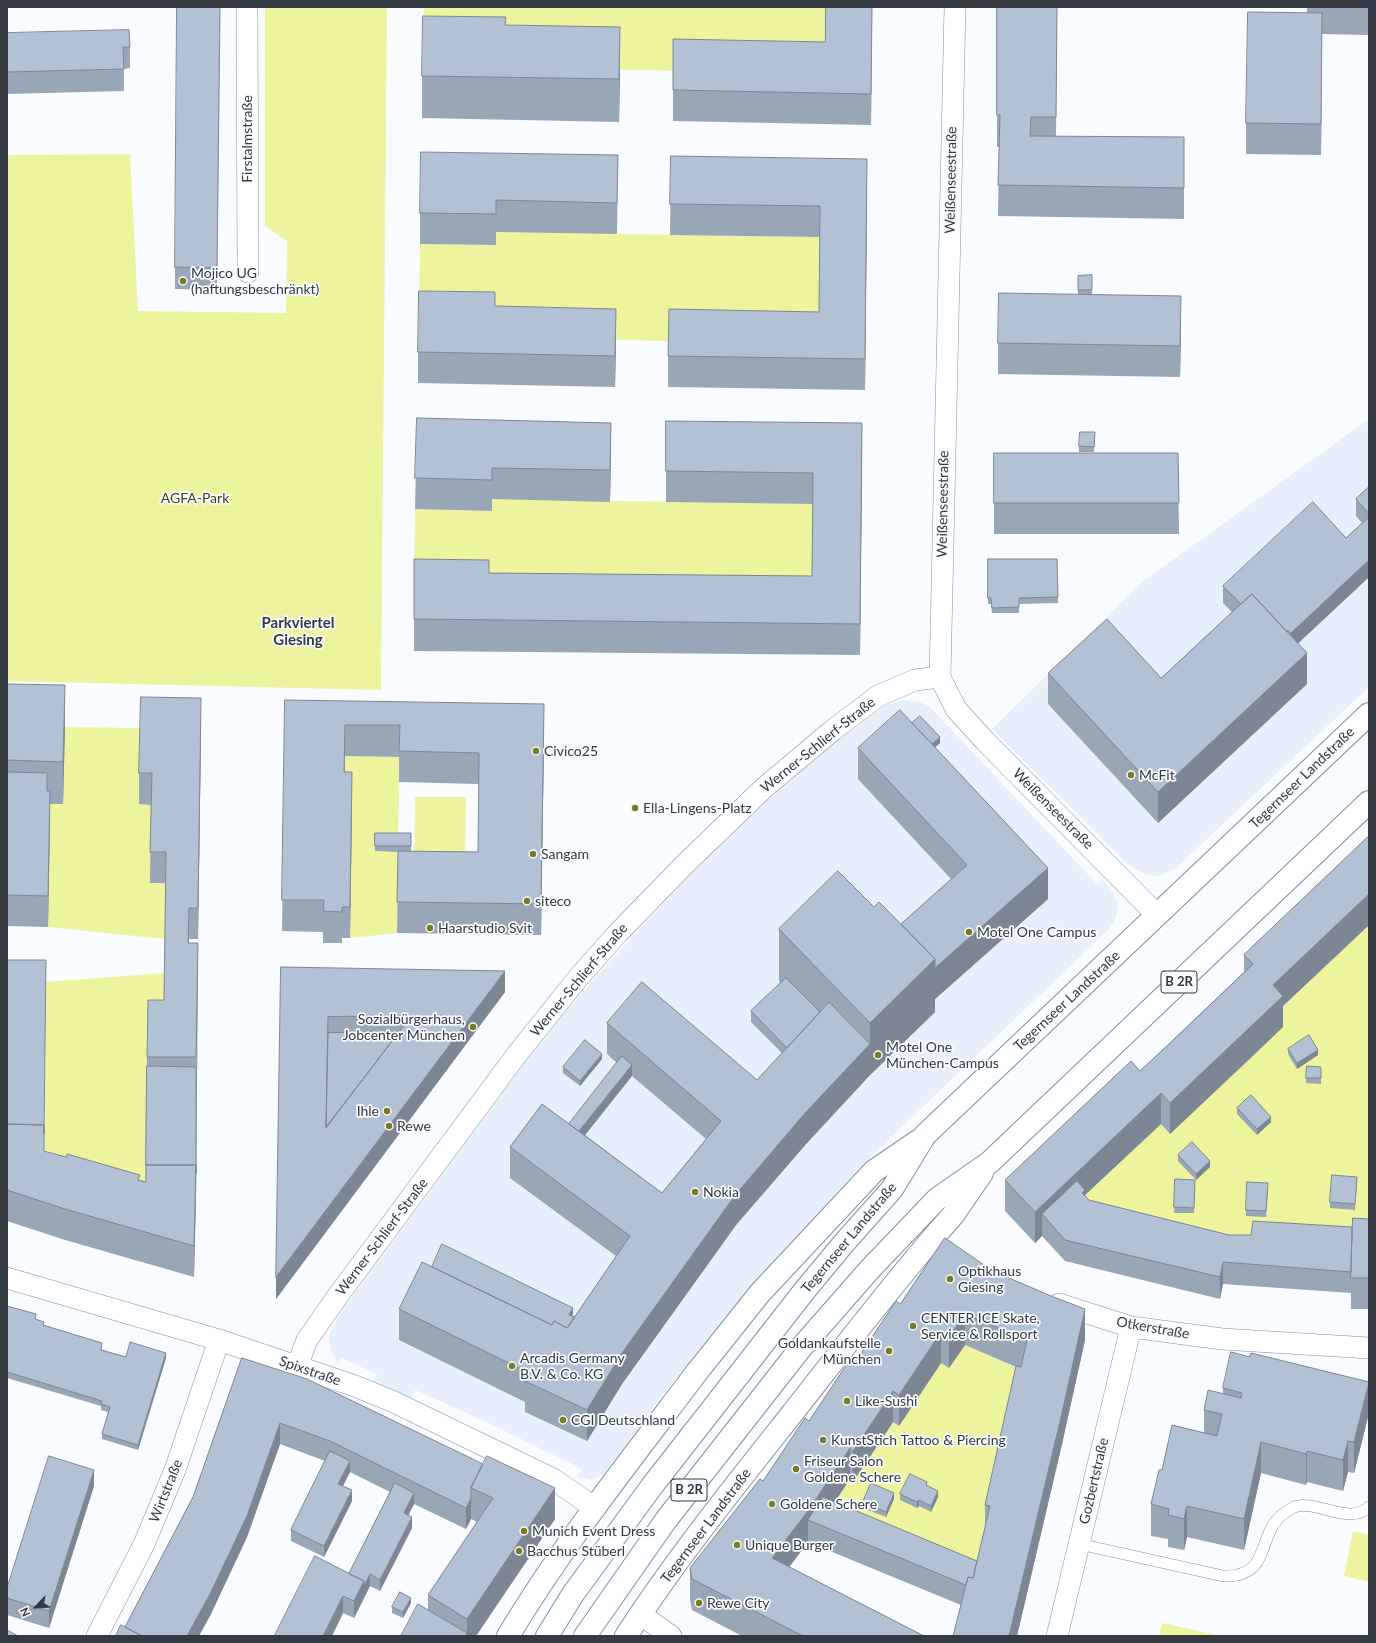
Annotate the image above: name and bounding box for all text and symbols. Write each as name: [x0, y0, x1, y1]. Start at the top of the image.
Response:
street label: Firstalmstraße: [239, 95, 255, 183]
street label: Weißenseestraße: [942, 126, 960, 234]
place label: Mojico UG (haftungsbeschränkt): [191, 265, 319, 298]
marker: Mojico UG (haftungsbeschränkt): [178, 276, 188, 286]
street label: Weißenseestraße: [934, 450, 952, 558]
park label: AGFA-Park: [161, 490, 229, 506]
district label: Parkviertel Giesing: [262, 614, 334, 649]
street label: Werner-Schlierf-Straße: [757, 694, 879, 796]
street label: Tegernseer Landstraße: [1246, 724, 1358, 832]
place label: Civico25: [544, 743, 598, 759]
marker: Civico25: [531, 746, 541, 756]
street label: Weißenseestraße: [1009, 765, 1097, 853]
place label: McFit: [1139, 767, 1175, 783]
marker: McFit: [1126, 770, 1136, 780]
place label: Ella-Lingens-Platz: [643, 800, 752, 816]
marker: Ella-Lingens-Platz: [630, 803, 640, 813]
place label: Sangam: [541, 846, 589, 862]
marker: Sangam: [528, 849, 538, 859]
place label: siteco: [535, 893, 571, 909]
marker: siteco: [522, 896, 532, 906]
place label: Haarstudio Svit: [438, 920, 532, 936]
street label: Werner-Schlierf-Straße: [527, 920, 631, 1040]
marker: Haarstudio Svit: [425, 923, 435, 933]
place label: Motel One Campus: [977, 924, 1096, 940]
marker: Motel One Campus: [964, 927, 974, 937]
street label: Tegernseer Landstraße: [1010, 947, 1124, 1055]
road number: B 2R: [1161, 971, 1197, 993]
place label: Sozialbürgerhaus, Jobcenter München: [343, 1011, 465, 1044]
marker: Sozialbürgerhaus, Jobcenter München: [468, 1022, 478, 1032]
place label: Motel One München-Campus: [886, 1039, 999, 1072]
marker: Motel One München-Campus: [873, 1050, 883, 1060]
place label: Ihle: [357, 1103, 379, 1119]
marker: Ihle: [382, 1106, 392, 1116]
place label: Rewe: [397, 1118, 431, 1134]
marker: Rewe: [384, 1121, 394, 1131]
street label: Werner-Schlierf-Straße: [332, 1175, 432, 1299]
street label: Tegernseer Landstraße: [798, 1179, 900, 1297]
place label: Nokia: [703, 1184, 739, 1200]
marker: Nokia: [690, 1187, 700, 1197]
place label: Optikhaus Giesing: [958, 1263, 1021, 1296]
marker: Optikhaus Giesing: [945, 1274, 955, 1284]
place label: CENTER ICE Skate, Service & Rollsport: [921, 1310, 1040, 1342]
street label: Otkerstraße: [1115, 1313, 1191, 1343]
marker: CENTER ICE Skate, Service & Rollsport: [908, 1321, 918, 1331]
place label: Goldankaufstelle München: [778, 1335, 881, 1368]
marker: Goldankaufstelle München: [884, 1346, 894, 1356]
place label: Arcadis Germany B.V. & Co. KG: [520, 1350, 625, 1382]
street label: Spixstraße: [277, 1353, 343, 1389]
marker: Arcadis Germany B.V. & Co. KG: [507, 1361, 517, 1371]
place label: Like-Sushi: [855, 1393, 917, 1409]
marker: Like-Sushi: [842, 1396, 852, 1406]
place label: CGI Deutschland: [571, 1412, 675, 1428]
marker: CGI Deutschland: [558, 1415, 568, 1425]
place label: KunstStich Tattoo & Piercing: [831, 1432, 1006, 1448]
marker: KunstStich Tattoo & Piercing: [818, 1435, 828, 1445]
street label: Gozbertstraße: [1076, 1436, 1112, 1526]
place label: Friseur Salon Goldene Schere: [804, 1453, 901, 1486]
street label: Wirtstraße: [146, 1457, 186, 1525]
marker: Friseur Salon Goldene Schere: [791, 1464, 801, 1474]
street label: Tegernseer Landstraße: [657, 1465, 755, 1587]
road number: B 2R: [671, 1479, 707, 1501]
place label: Goldene Schere: [780, 1496, 877, 1512]
marker: Goldene Schere: [767, 1499, 777, 1509]
place label: Munich Event Dress: [532, 1523, 655, 1539]
marker: Munich Event Dress: [519, 1526, 529, 1536]
place label: Unique Burger: [745, 1537, 834, 1553]
marker: Unique Burger: [732, 1540, 742, 1550]
place label: Bacchus Stüberl: [527, 1543, 625, 1559]
marker: Bacchus Stüberl: [514, 1546, 524, 1556]
north arrow: [16, 1587, 56, 1627]
place label: Rewe City: [707, 1595, 769, 1611]
marker: Rewe City: [694, 1598, 704, 1608]
text: N: [17, 1606, 32, 1619]

